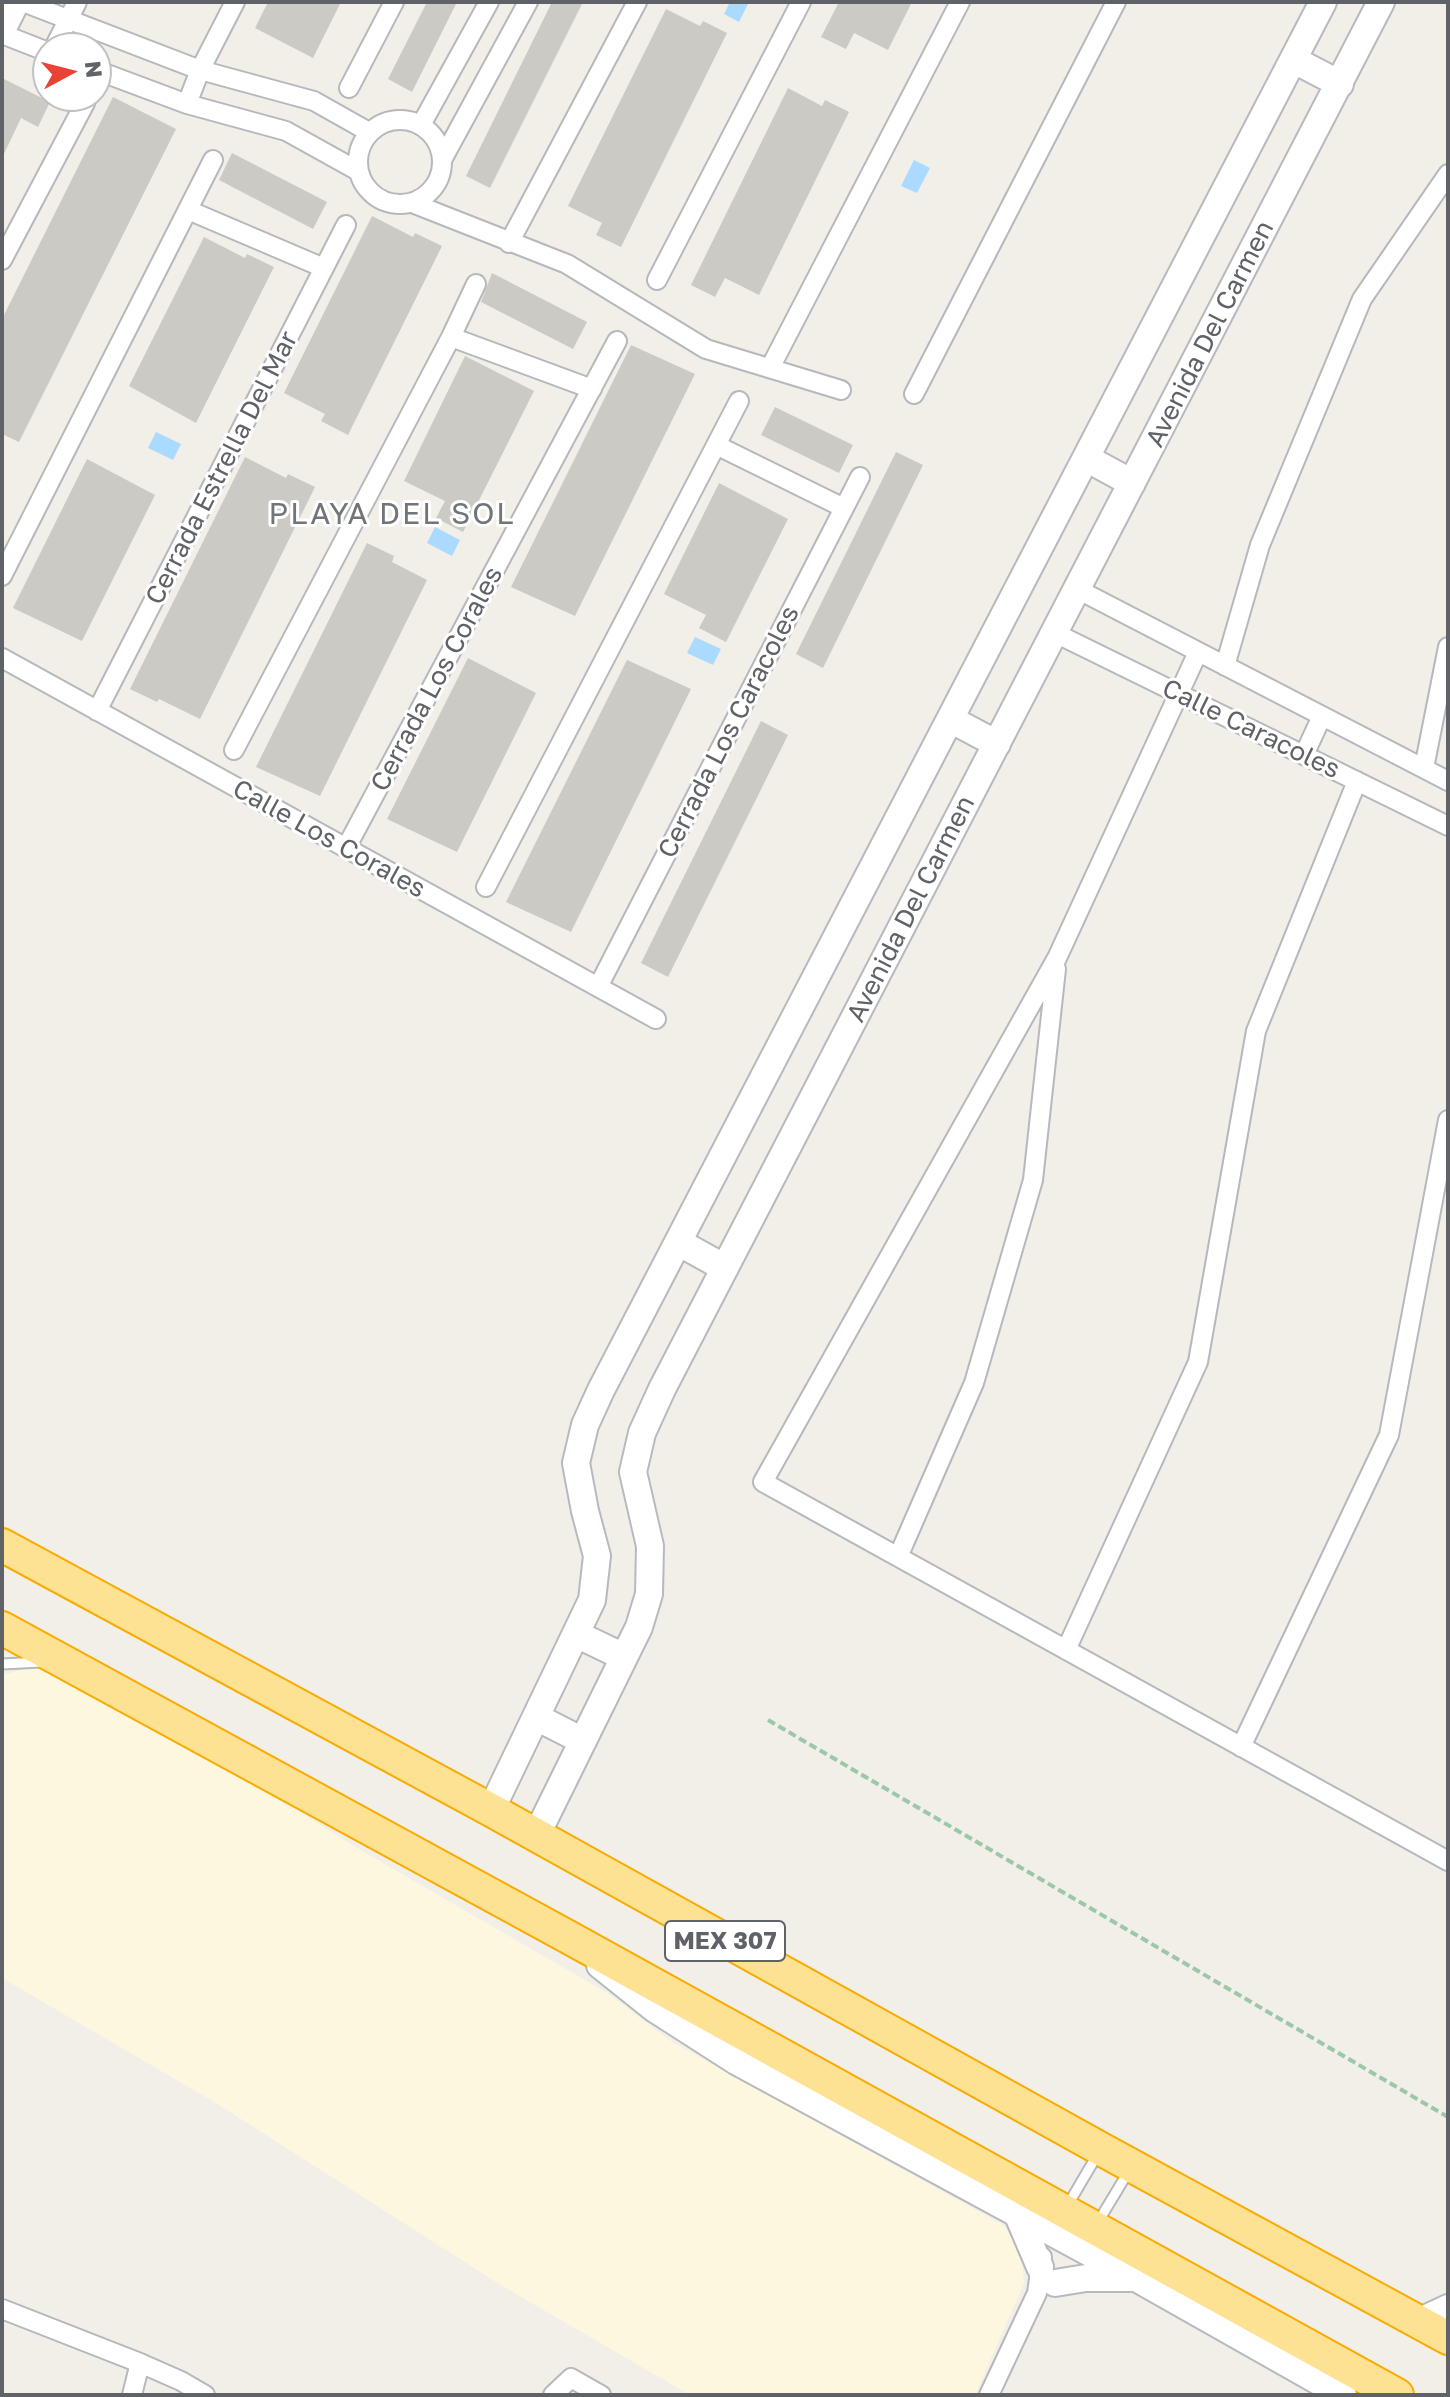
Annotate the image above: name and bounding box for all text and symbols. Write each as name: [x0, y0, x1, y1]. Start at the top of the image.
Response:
north arrow: [32, 32, 112, 112]
text: N: [80, 59, 109, 79]
street label: Avenida Del Carmen: [1139, 216, 1281, 452]
street label: Cerrada Estrella Del Mar: [139, 326, 305, 610]
district label: PLAYA DEL SOL: [269, 496, 515, 532]
street label: Cerrada Los Corales: [365, 561, 509, 797]
street label: Cerrada Los Caracoles: [652, 601, 806, 863]
street label: Calle Caracoles: [1157, 672, 1345, 786]
street label: Calle Los Corales: [227, 773, 431, 905]
street label: Avenida Del Carmen: [840, 791, 982, 1027]
road number: MEX 307: [665, 1921, 785, 1961]

